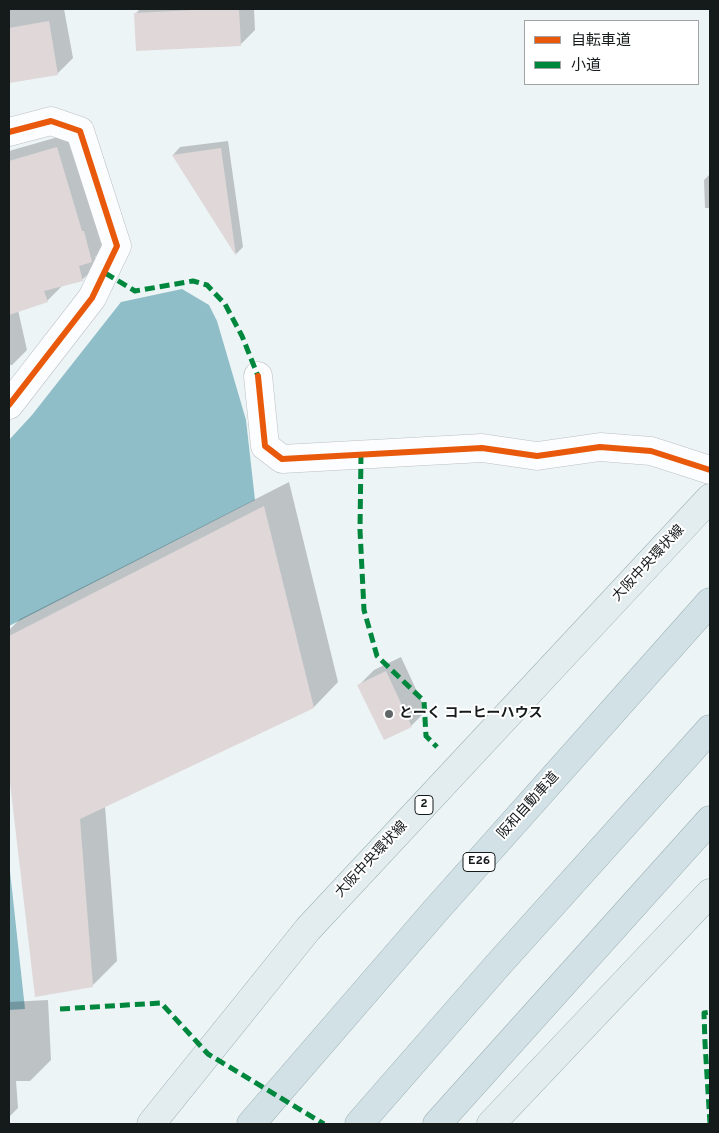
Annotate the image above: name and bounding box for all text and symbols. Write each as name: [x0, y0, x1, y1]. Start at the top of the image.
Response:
legend: [524, 20, 699, 85]
text: 自転車道: [571, 32, 631, 51]
text: 小道: [571, 57, 601, 76]
street label: 大阪中央環状線: [609, 522, 689, 606]
place label: とーく コーヒーハウス: [399, 706, 542, 722]
marker: とーく コーヒーハウス: [383, 708, 395, 720]
street label: 阪和自動車道: [495, 769, 563, 843]
road number: 2: [415, 796, 433, 814]
street label: 大阪中央環状線: [332, 818, 412, 902]
road number: E26: [463, 852, 495, 872]

